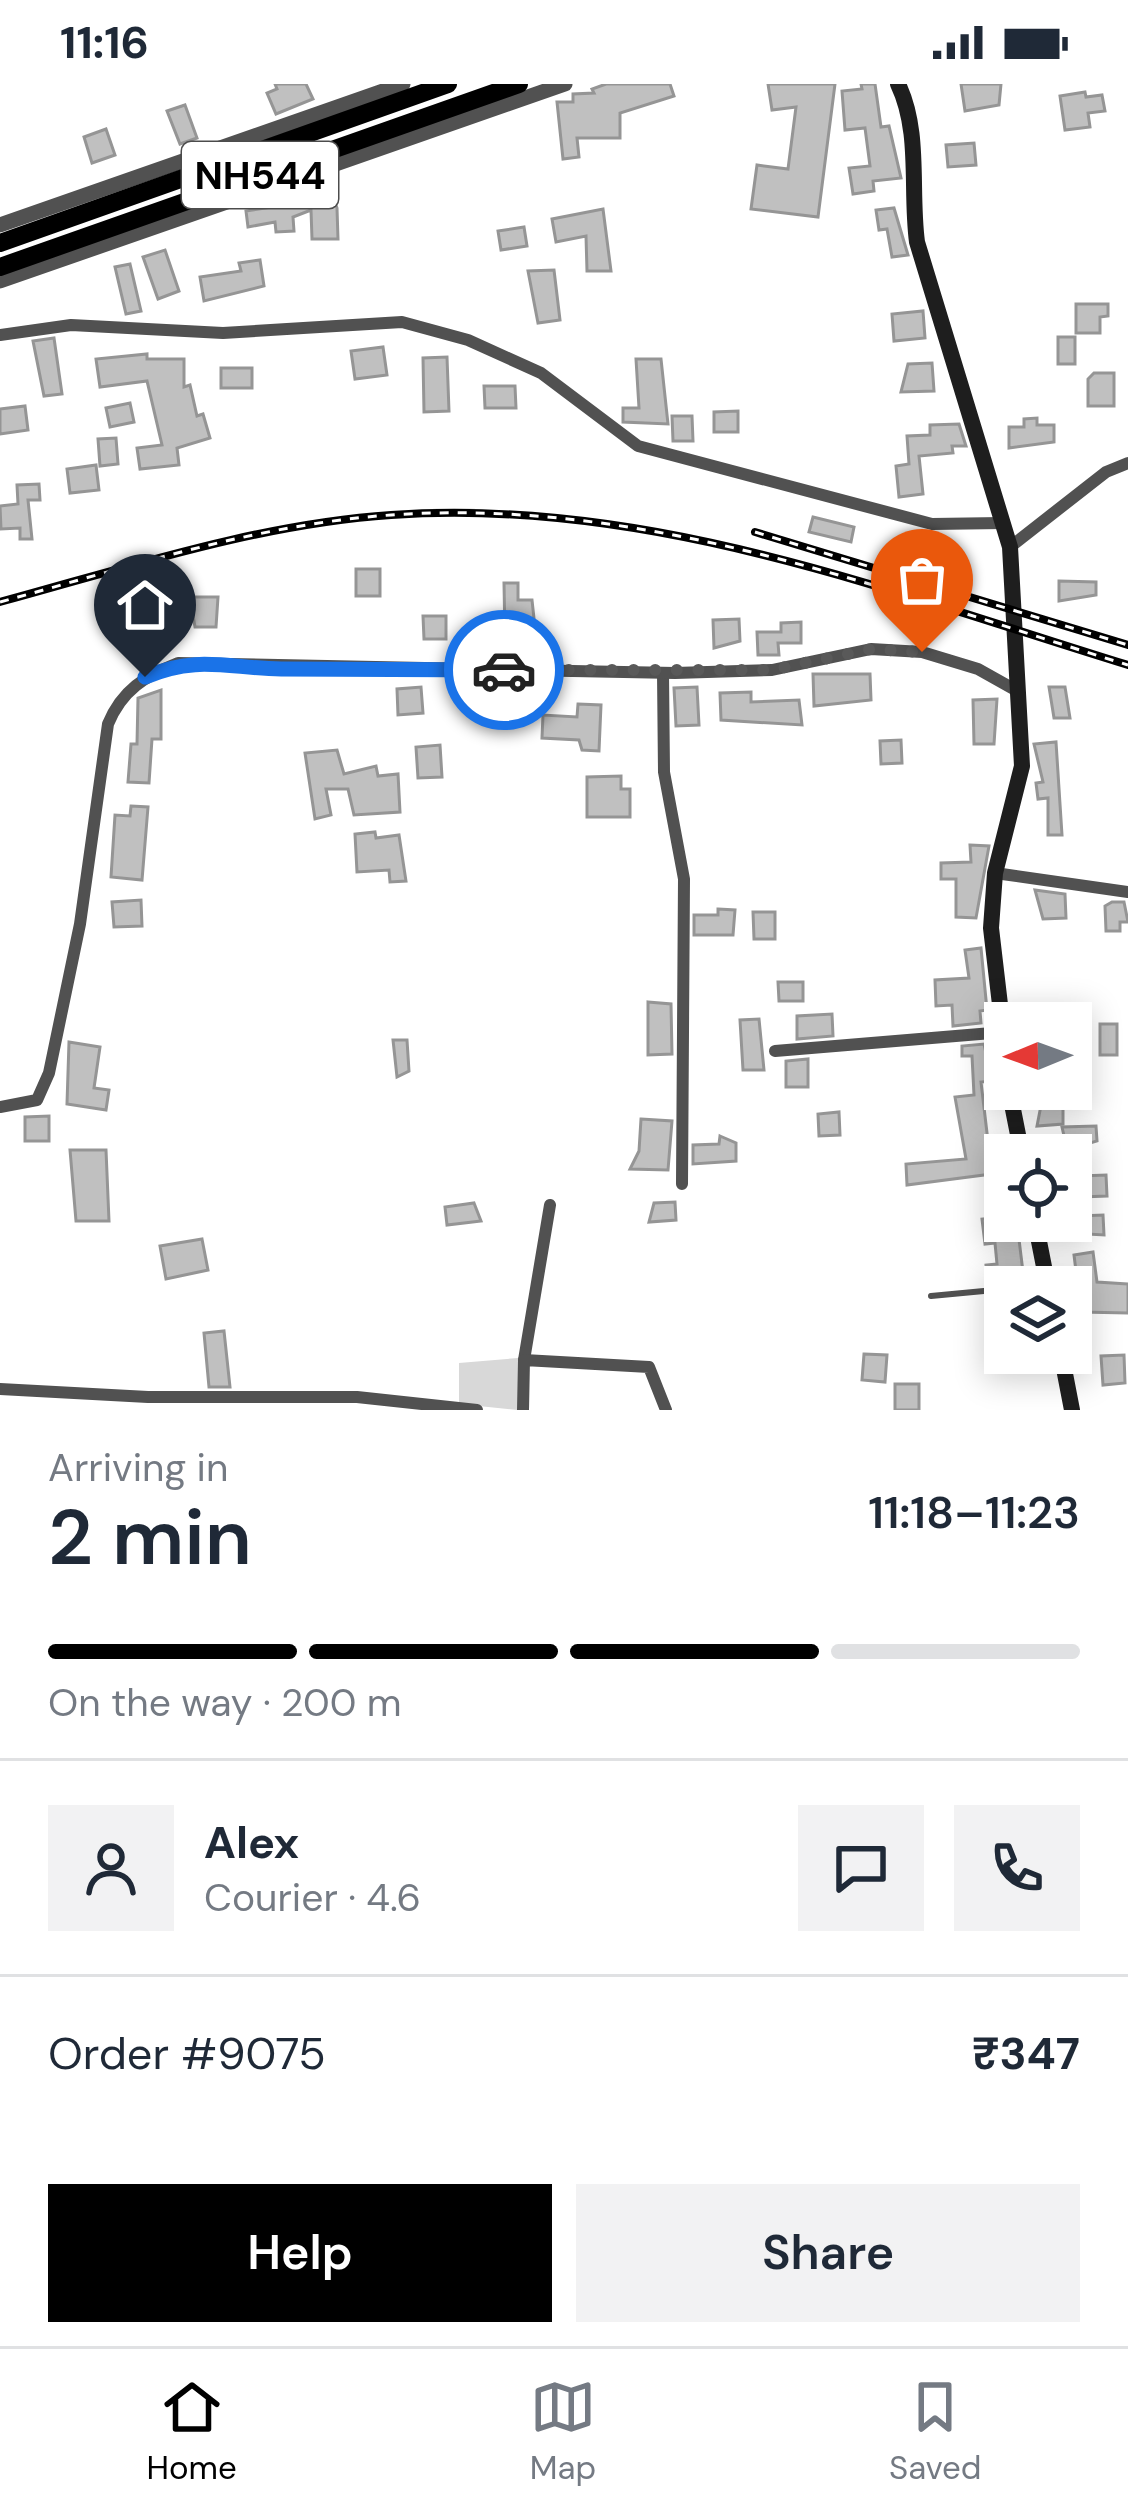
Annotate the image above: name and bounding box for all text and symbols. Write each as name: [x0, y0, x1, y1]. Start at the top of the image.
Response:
text: 11:16: [60, 13, 149, 72]
road number: NH544: [182, 142, 338, 208]
pin: [871, 529, 973, 652]
icon: bag: [889, 547, 955, 613]
pin: [94, 554, 196, 677]
icon: home: [112, 572, 178, 638]
courier: [444, 610, 564, 730]
icon: car: [471, 637, 537, 703]
north arrow: [984, 1002, 1092, 1110]
map controls: [984, 1002, 1092, 1374]
button: locate: [984, 1134, 1092, 1242]
button: layers: [984, 1266, 1092, 1374]
text: Arriving in: [48, 1442, 228, 1493]
text: 11:18–11:23: [868, 1483, 1080, 1542]
text: 2 min: [48, 1487, 252, 1588]
text: On the way · 200 m: [48, 1677, 402, 1728]
button: person: [48, 1805, 174, 1931]
button: chat: [798, 1805, 924, 1931]
button: phone: [954, 1805, 1080, 1931]
text: Alex: [204, 1813, 299, 1872]
text: Courier · 4.6: [204, 1872, 421, 1923]
text: Order #9075: [48, 2024, 326, 2083]
text: ₹347: [972, 2024, 1080, 2083]
button: Help: [48, 2184, 552, 2322]
button: Share: [576, 2184, 1080, 2322]
tab: Home: [146, 2374, 237, 2489]
tab: Map: [530, 2374, 596, 2489]
tab: Saved: [889, 2374, 982, 2489]

